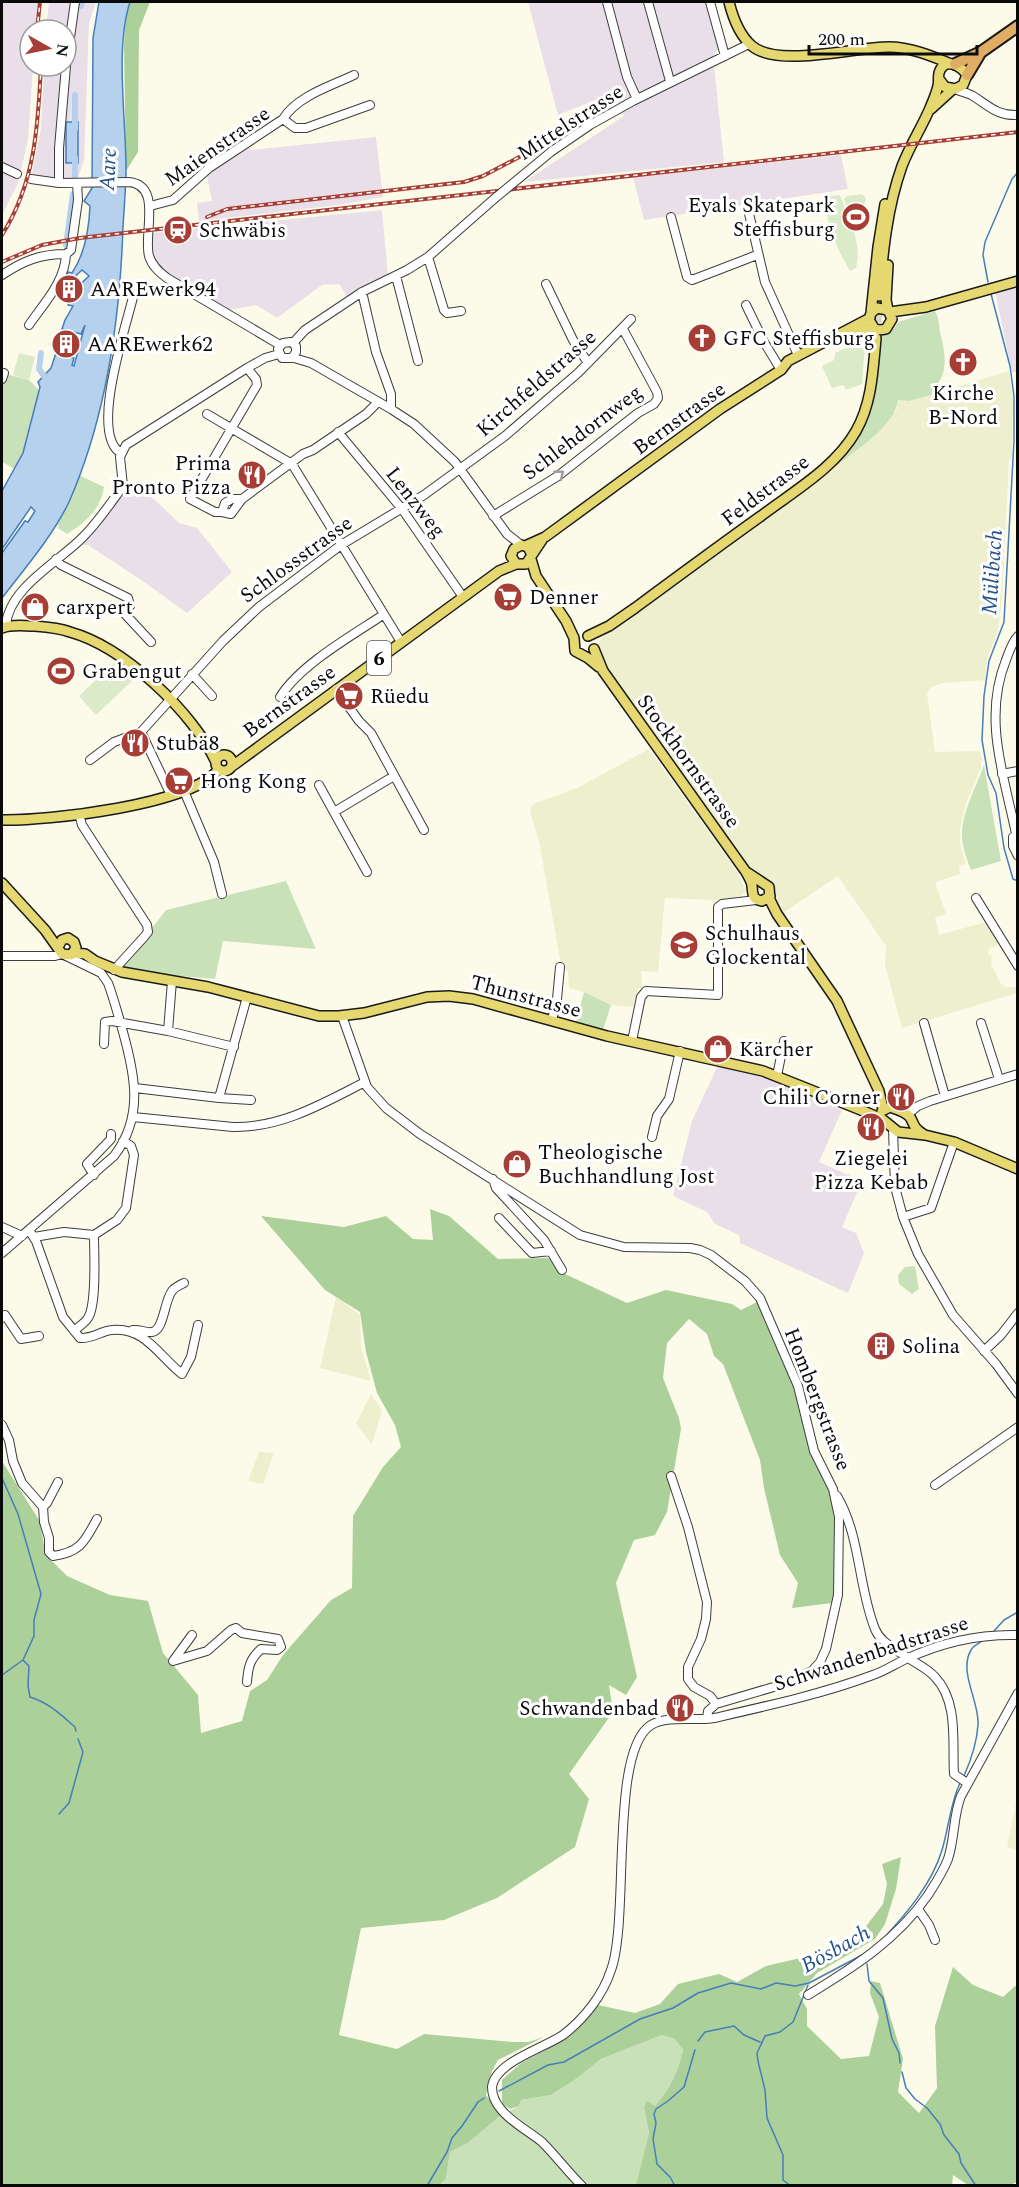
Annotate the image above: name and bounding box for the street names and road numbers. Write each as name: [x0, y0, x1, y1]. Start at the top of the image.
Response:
street label: Mittelstrasse: [511, 76, 630, 169]
street label: Maienstrasse: [158, 98, 277, 195]
street label: Kirchfeldstrasse: [469, 322, 604, 445]
street label: Bernstrasse: [626, 374, 733, 464]
street label: Schlehdornweg: [516, 377, 649, 489]
street label: Feldstrasse: [715, 447, 817, 535]
street label: Lenzweg: [377, 460, 453, 545]
street label: Schlossstrasse: [234, 508, 360, 612]
road number: 6: [367, 641, 391, 675]
street label: Bernstrasse: [236, 657, 343, 747]
street label: Stockhornstrasse: [628, 688, 748, 835]
street label: Thunstrasse: [467, 967, 585, 1027]
street label: Hombergstrasse: [775, 1323, 859, 1476]
street label: Schwandenbadstrasse: [770, 1607, 973, 1701]

